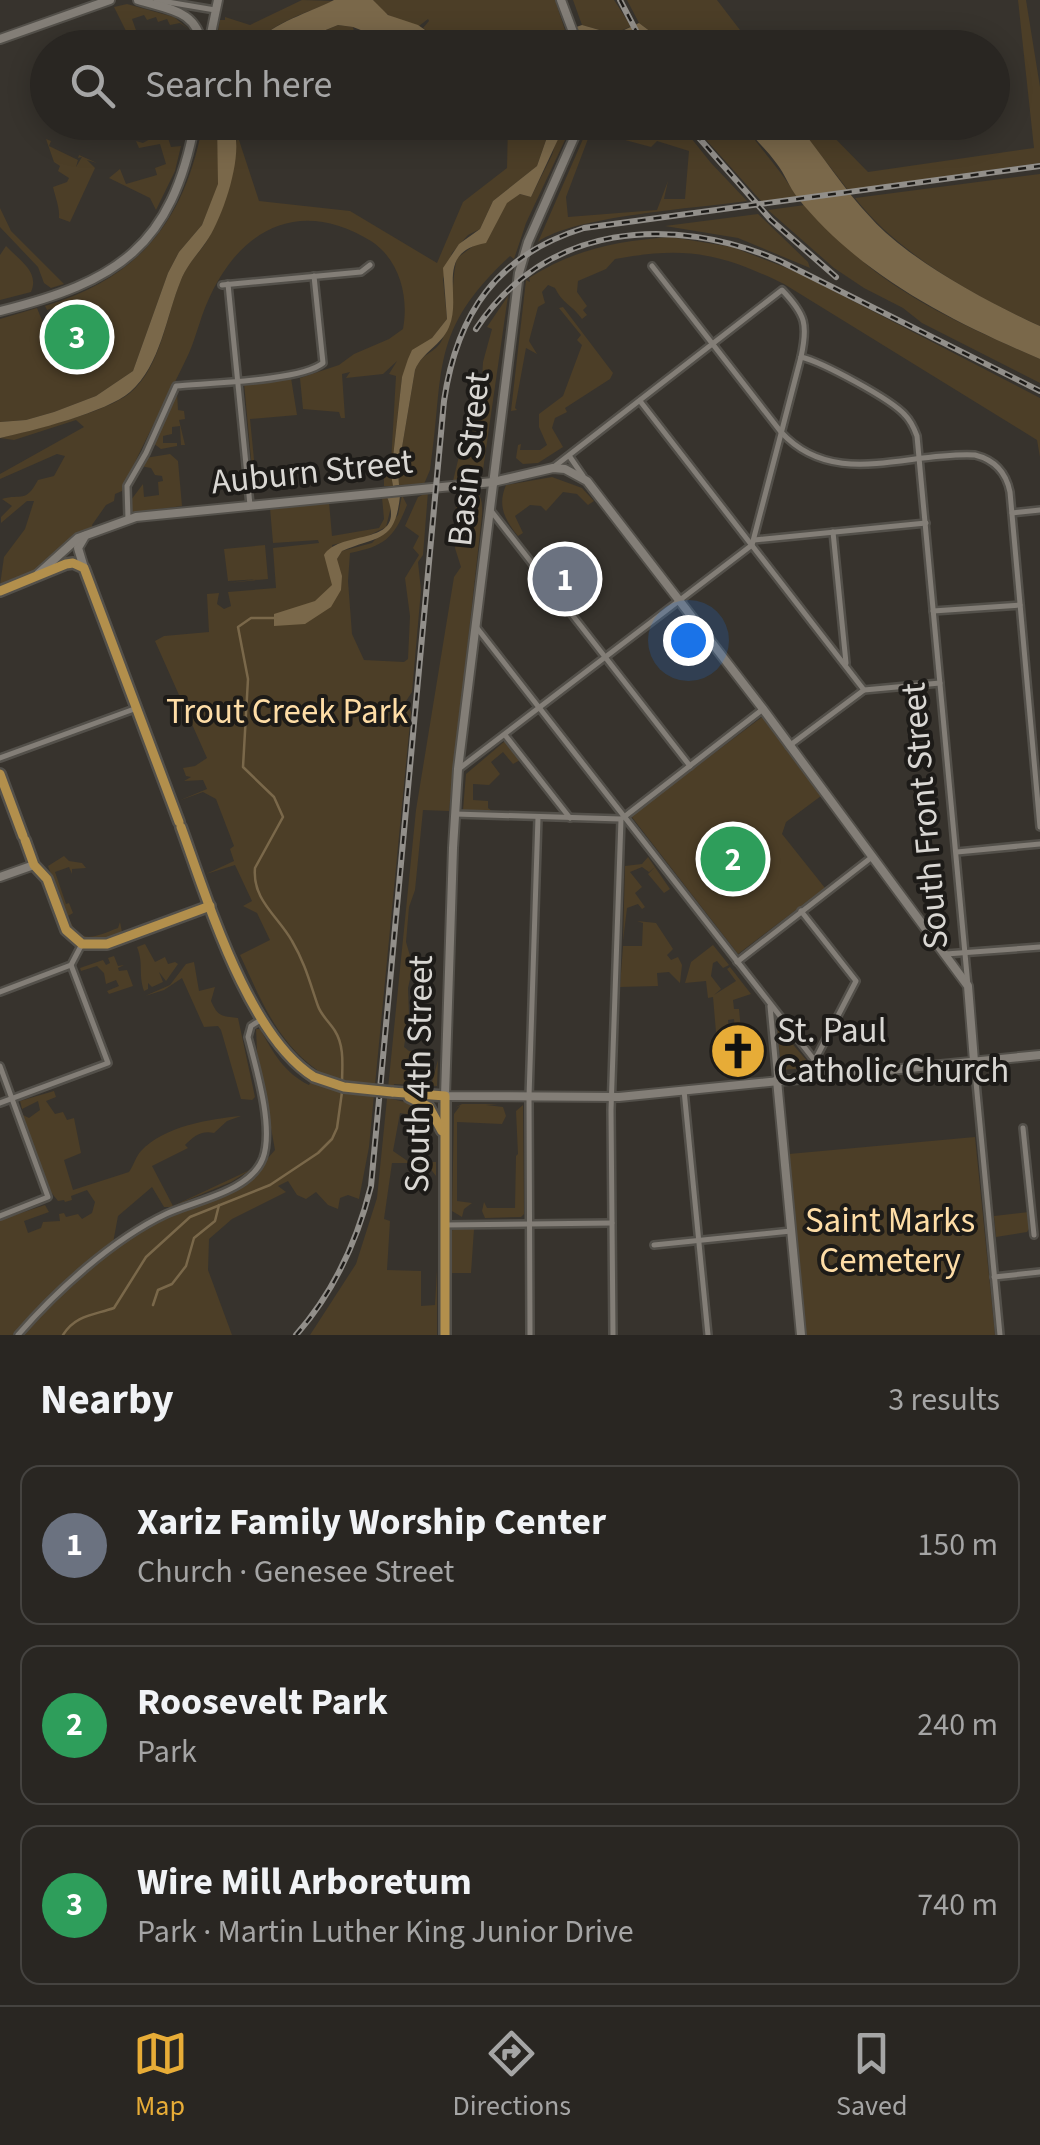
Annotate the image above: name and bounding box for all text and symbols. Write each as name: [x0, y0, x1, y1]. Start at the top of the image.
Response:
search box: [30, 30, 1010, 140]
icon: search: [65, 58, 120, 113]
text: Search here: [145, 58, 332, 112]
pin: 3: [44, 300, 110, 374]
street label: Basin Street: [435, 369, 503, 549]
street label: Auburn Street: [209, 437, 415, 507]
pin: 1: [532, 542, 598, 616]
your location: [663, 615, 714, 666]
street label: South Front Street: [888, 680, 962, 951]
park label: Trout Creek Park: [166, 687, 409, 737]
pin: 2: [700, 822, 766, 896]
street label: South 4th Street: [392, 955, 446, 1193]
place label: St. Paul Catholic Church: [777, 1006, 1009, 1096]
church icon: St. Paul Catholic Church: [708, 1021, 768, 1081]
park label: Saint Marks Cemetery: [805, 1196, 975, 1286]
text: Nearby: [40, 1370, 174, 1430]
text: 3 results: [888, 1377, 1000, 1423]
text: Xariz Family Worship Center: [137, 1495, 606, 1549]
text: 1: [66, 1522, 83, 1568]
text: 150 m: [917, 1522, 998, 1568]
text: Church · Genesee Street: [137, 1549, 454, 1595]
text: Roosevelt Park: [137, 1675, 388, 1729]
text: 2: [66, 1702, 83, 1748]
text: 240 m: [917, 1702, 998, 1748]
text: Park: [137, 1729, 197, 1775]
text: Wire Mill Arboretum: [137, 1855, 472, 1909]
text: 3: [66, 1882, 83, 1928]
text: 740 m: [917, 1882, 998, 1928]
text: Park · Martin Luther King Junior Drive: [137, 1909, 634, 1955]
tab: Map: [133, 2026, 188, 2126]
tab: Directions: [453, 2026, 571, 2126]
tab: Saved: [836, 2026, 907, 2126]

